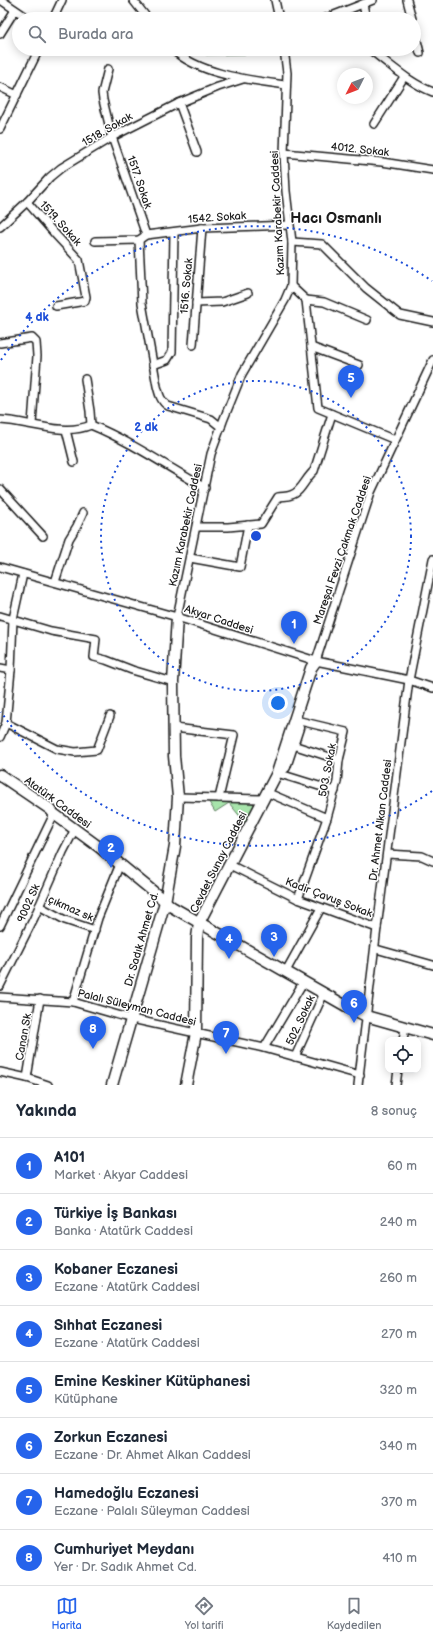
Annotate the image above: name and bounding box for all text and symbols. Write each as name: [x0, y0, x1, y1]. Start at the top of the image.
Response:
search box: [12, 12, 421, 56]
icon: search: [26, 23, 48, 45]
text: Burada ara: [58, 25, 133, 44]
north arrow: [337, 68, 373, 104]
street label: 1518. Sokak: [80, 110, 135, 149]
street label: 4012. Sokak: [330, 140, 390, 159]
street label: Kazım Karabekir Caddesi: [268, 150, 287, 276]
street label: 1517. Sokak: [124, 154, 155, 211]
street label: 1519. Sokak: [37, 198, 85, 249]
street label: 1542. Sokak: [187, 209, 247, 226]
district label: Hacı Osmanlı: [290, 209, 382, 228]
street label: 1516. Sokak: [178, 257, 195, 315]
text: 4 dk: [25, 310, 50, 325]
pin: 5: [338, 365, 364, 398]
text: 2 dk: [134, 420, 159, 435]
street label: Kazım Karabekir Caddesi: [166, 462, 205, 588]
street label: Mareşal Fevzi Çakmak Caddesi: [311, 474, 374, 626]
centre of rings: [249, 529, 263, 543]
street label: Akyar Caddesi: [183, 602, 255, 637]
pin: 1: [281, 611, 307, 644]
your location: [268, 693, 288, 713]
street label: 503. Sokak: [316, 742, 339, 798]
street label: Dr. Ahmet Alkan Caddesi: [367, 758, 394, 882]
street label: Atatürk Caddesi: [22, 774, 94, 831]
street label: Cevdet Sunay Caddesi: [187, 809, 250, 915]
pin: 2: [98, 835, 124, 868]
street label: Kadir Çavuş Sokak: [283, 875, 375, 920]
street label: 9002 Sk: [14, 881, 43, 924]
street label: Dr. Sadık Ahmet Cd.: [122, 890, 161, 988]
street label: çıkmaz sk: [46, 893, 96, 924]
pin: 3: [261, 924, 287, 957]
pin: 4: [216, 926, 242, 959]
street label: Palalı Süleyman Caddesi: [76, 986, 198, 1029]
pin: 6: [341, 990, 367, 1023]
street label: 502. Sokak: [283, 993, 318, 1047]
street label: Canan Sk: [13, 1012, 34, 1062]
pin: 8: [80, 1016, 106, 1049]
pin: 7: [213, 1021, 239, 1054]
map controls: [385, 1037, 421, 1073]
button: locate: [385, 1037, 421, 1073]
text: Yakında: [16, 1101, 77, 1121]
text: 8 sonuç: [371, 1103, 417, 1119]
text: A101: [54, 1148, 85, 1167]
text: 1: [26, 1158, 32, 1174]
text: 60 m: [387, 1158, 417, 1174]
text: Market · Akyar Caddesi: [54, 1167, 188, 1183]
text: Türkiye İş Bankası: [54, 1204, 177, 1223]
text: 2: [25, 1214, 33, 1230]
text: 240 m: [380, 1214, 417, 1230]
text: Banka · Atatürk Caddesi: [54, 1223, 193, 1239]
text: Kobaner Eczanesi: [54, 1260, 178, 1279]
text: 3: [25, 1270, 33, 1286]
text: 260 m: [379, 1270, 417, 1286]
text: Eczane · Atatürk Caddesi: [54, 1279, 200, 1295]
text: Sıhhat Eczanesi: [54, 1316, 162, 1335]
text: 4: [25, 1326, 33, 1342]
text: 270 m: [381, 1326, 417, 1342]
text: Eczane · Atatürk Caddesi: [54, 1335, 200, 1351]
text: Emine Keskiner Kütüphanesi: [54, 1372, 250, 1391]
text: 5: [25, 1382, 33, 1398]
text: 320 m: [379, 1382, 417, 1398]
text: Kütüphane: [54, 1391, 118, 1407]
text: Zorkun Eczanesi: [54, 1428, 167, 1447]
text: 6: [25, 1438, 33, 1454]
text: 340 m: [379, 1438, 417, 1454]
text: Eczane · Dr. Ahmet Alkan Caddesi: [54, 1447, 251, 1463]
text: Hamedoğlu Eczanesi: [54, 1484, 199, 1503]
text: 7: [25, 1494, 33, 1510]
text: 370 m: [381, 1494, 417, 1510]
text: Eczane · Palalı Süleyman Caddesi: [54, 1503, 250, 1519]
text: Cumhuriyet Meydanı: [54, 1540, 194, 1559]
text: 8: [25, 1550, 33, 1566]
text: 410 m: [382, 1550, 417, 1566]
text: Yer · Dr. Sadık Ahmet Cd.: [54, 1559, 197, 1575]
tab: Harita: [52, 1595, 82, 1632]
tab: Yol tarifi: [185, 1595, 224, 1632]
tab: Kaydedilen: [327, 1595, 381, 1632]

